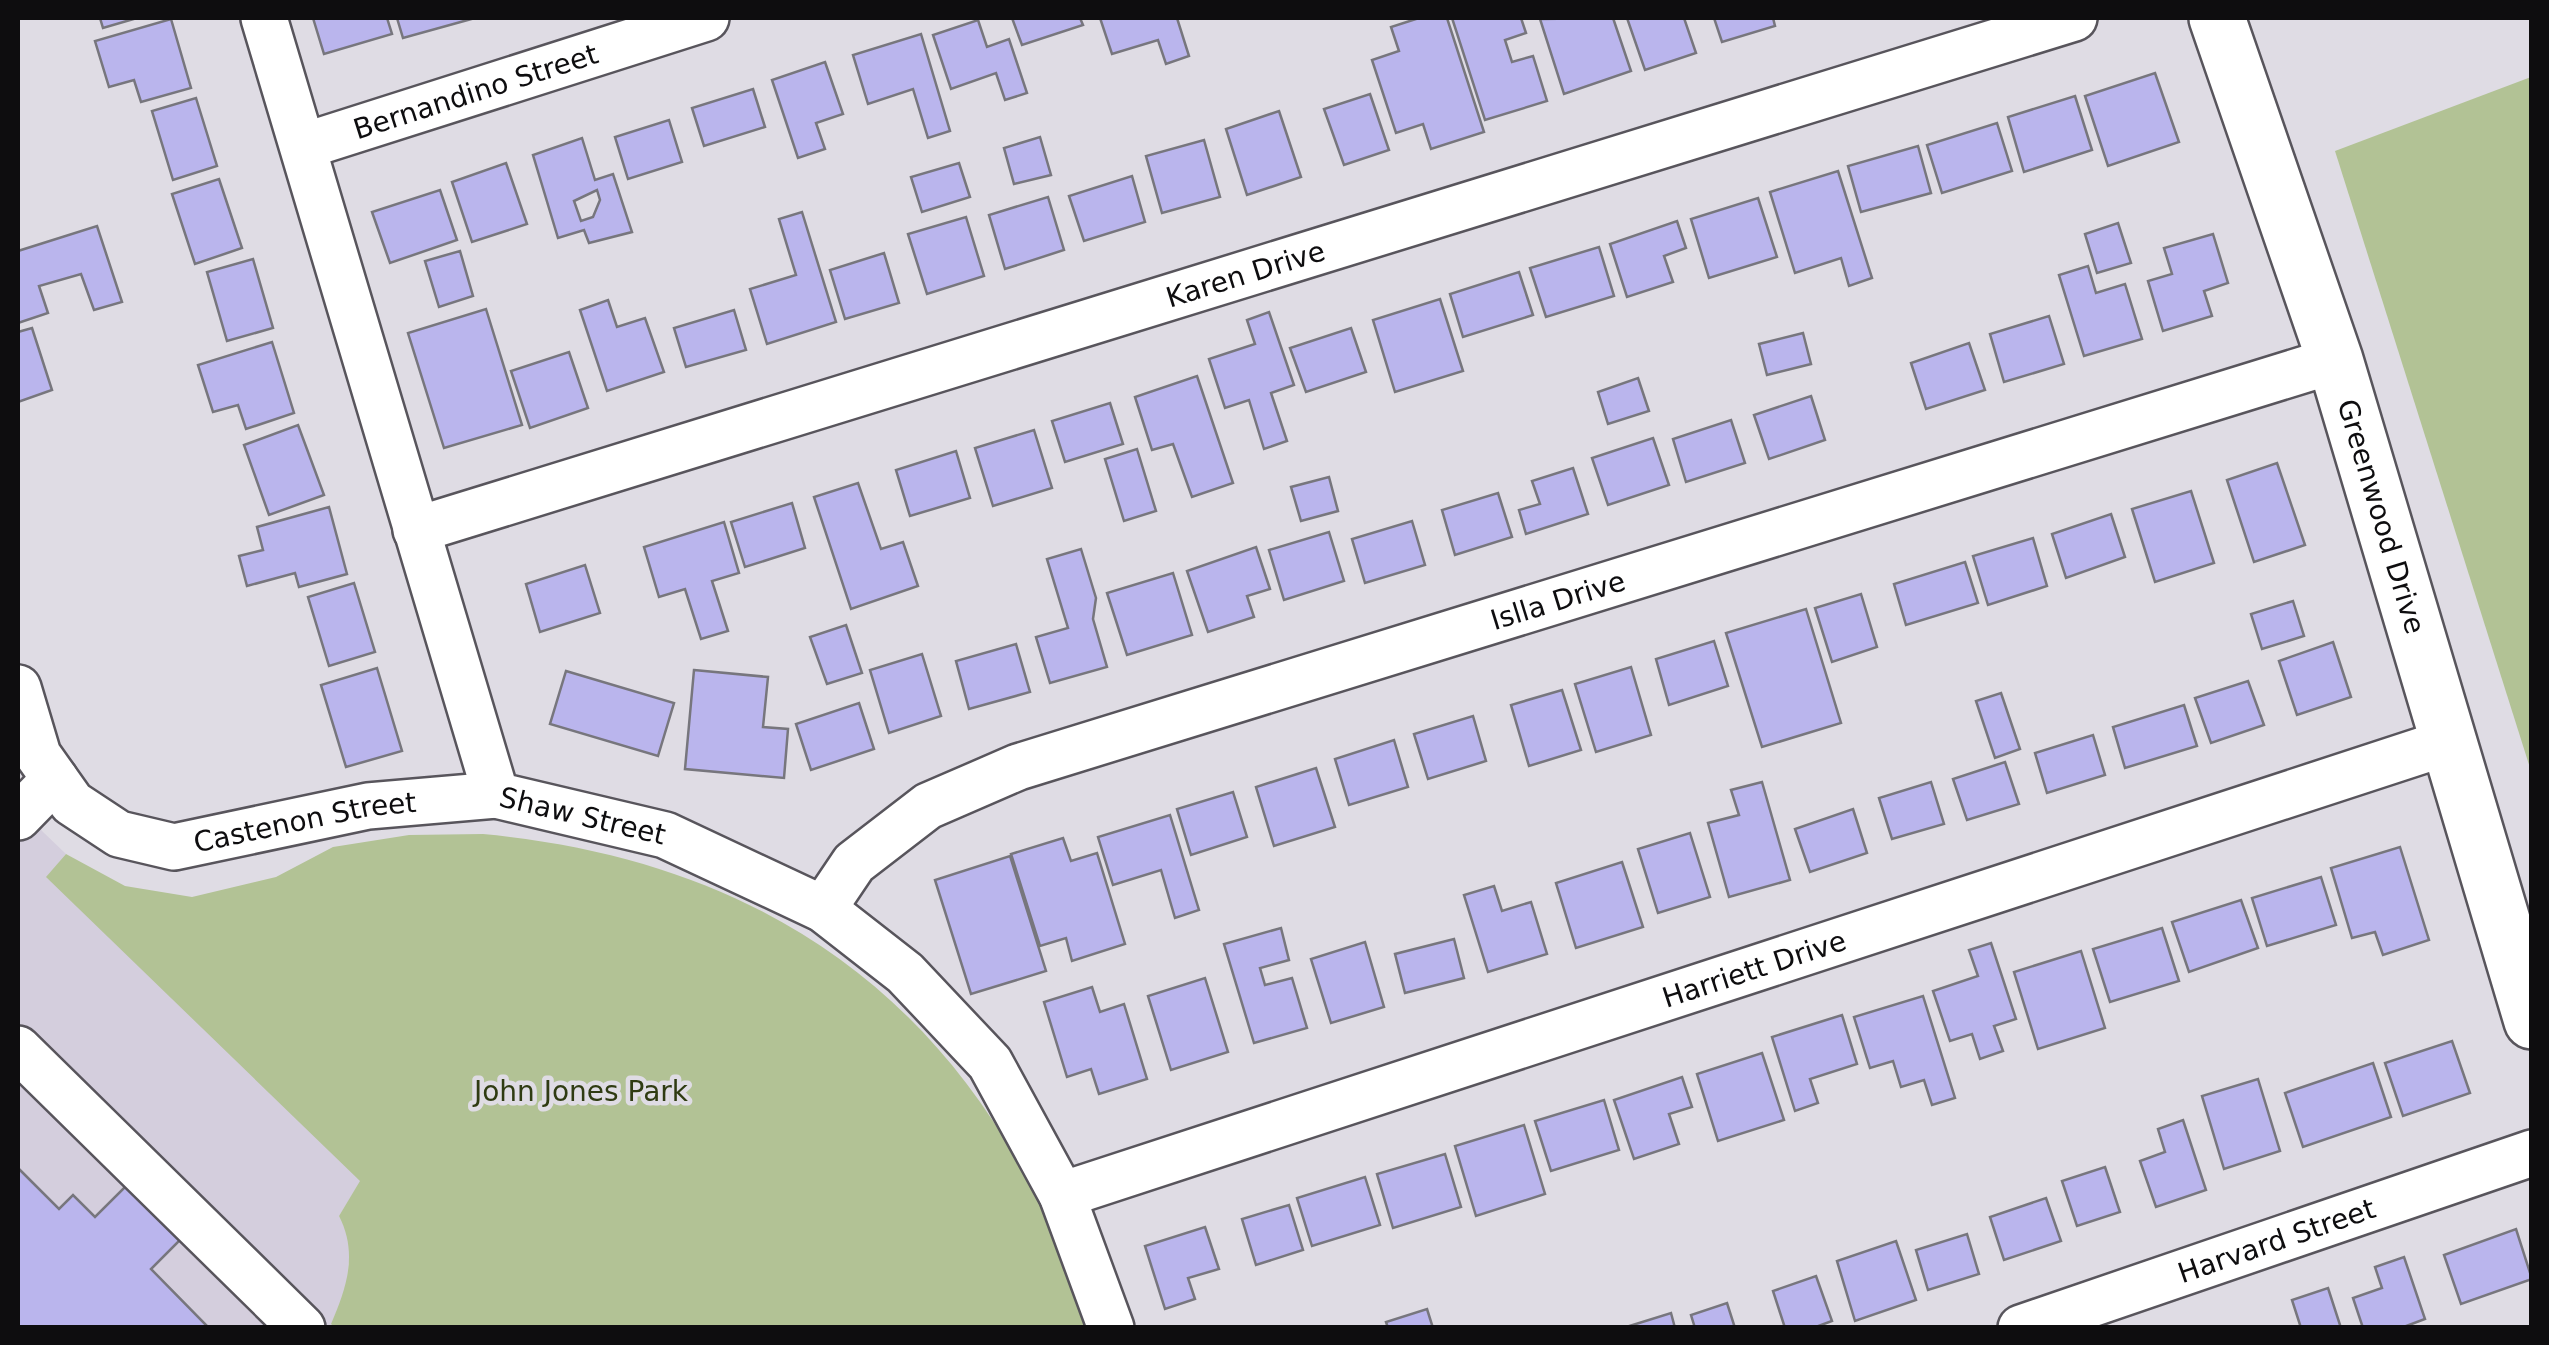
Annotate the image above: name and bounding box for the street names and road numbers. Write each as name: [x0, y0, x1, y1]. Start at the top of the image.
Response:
street label: Bernandino Street: [349, 37, 602, 146]
street label: Karen Drive: [1162, 234, 1329, 314]
street label: Greenwood Drive: [2331, 395, 2432, 638]
street label: Islla Drive: [1486, 564, 1629, 636]
street label: Shaw Street: [496, 780, 669, 851]
street label: Castenon Street: [190, 785, 418, 859]
street label: Harriett Drive: [1658, 923, 1850, 1014]
street label: Harvard Street: [2173, 1191, 2379, 1290]

